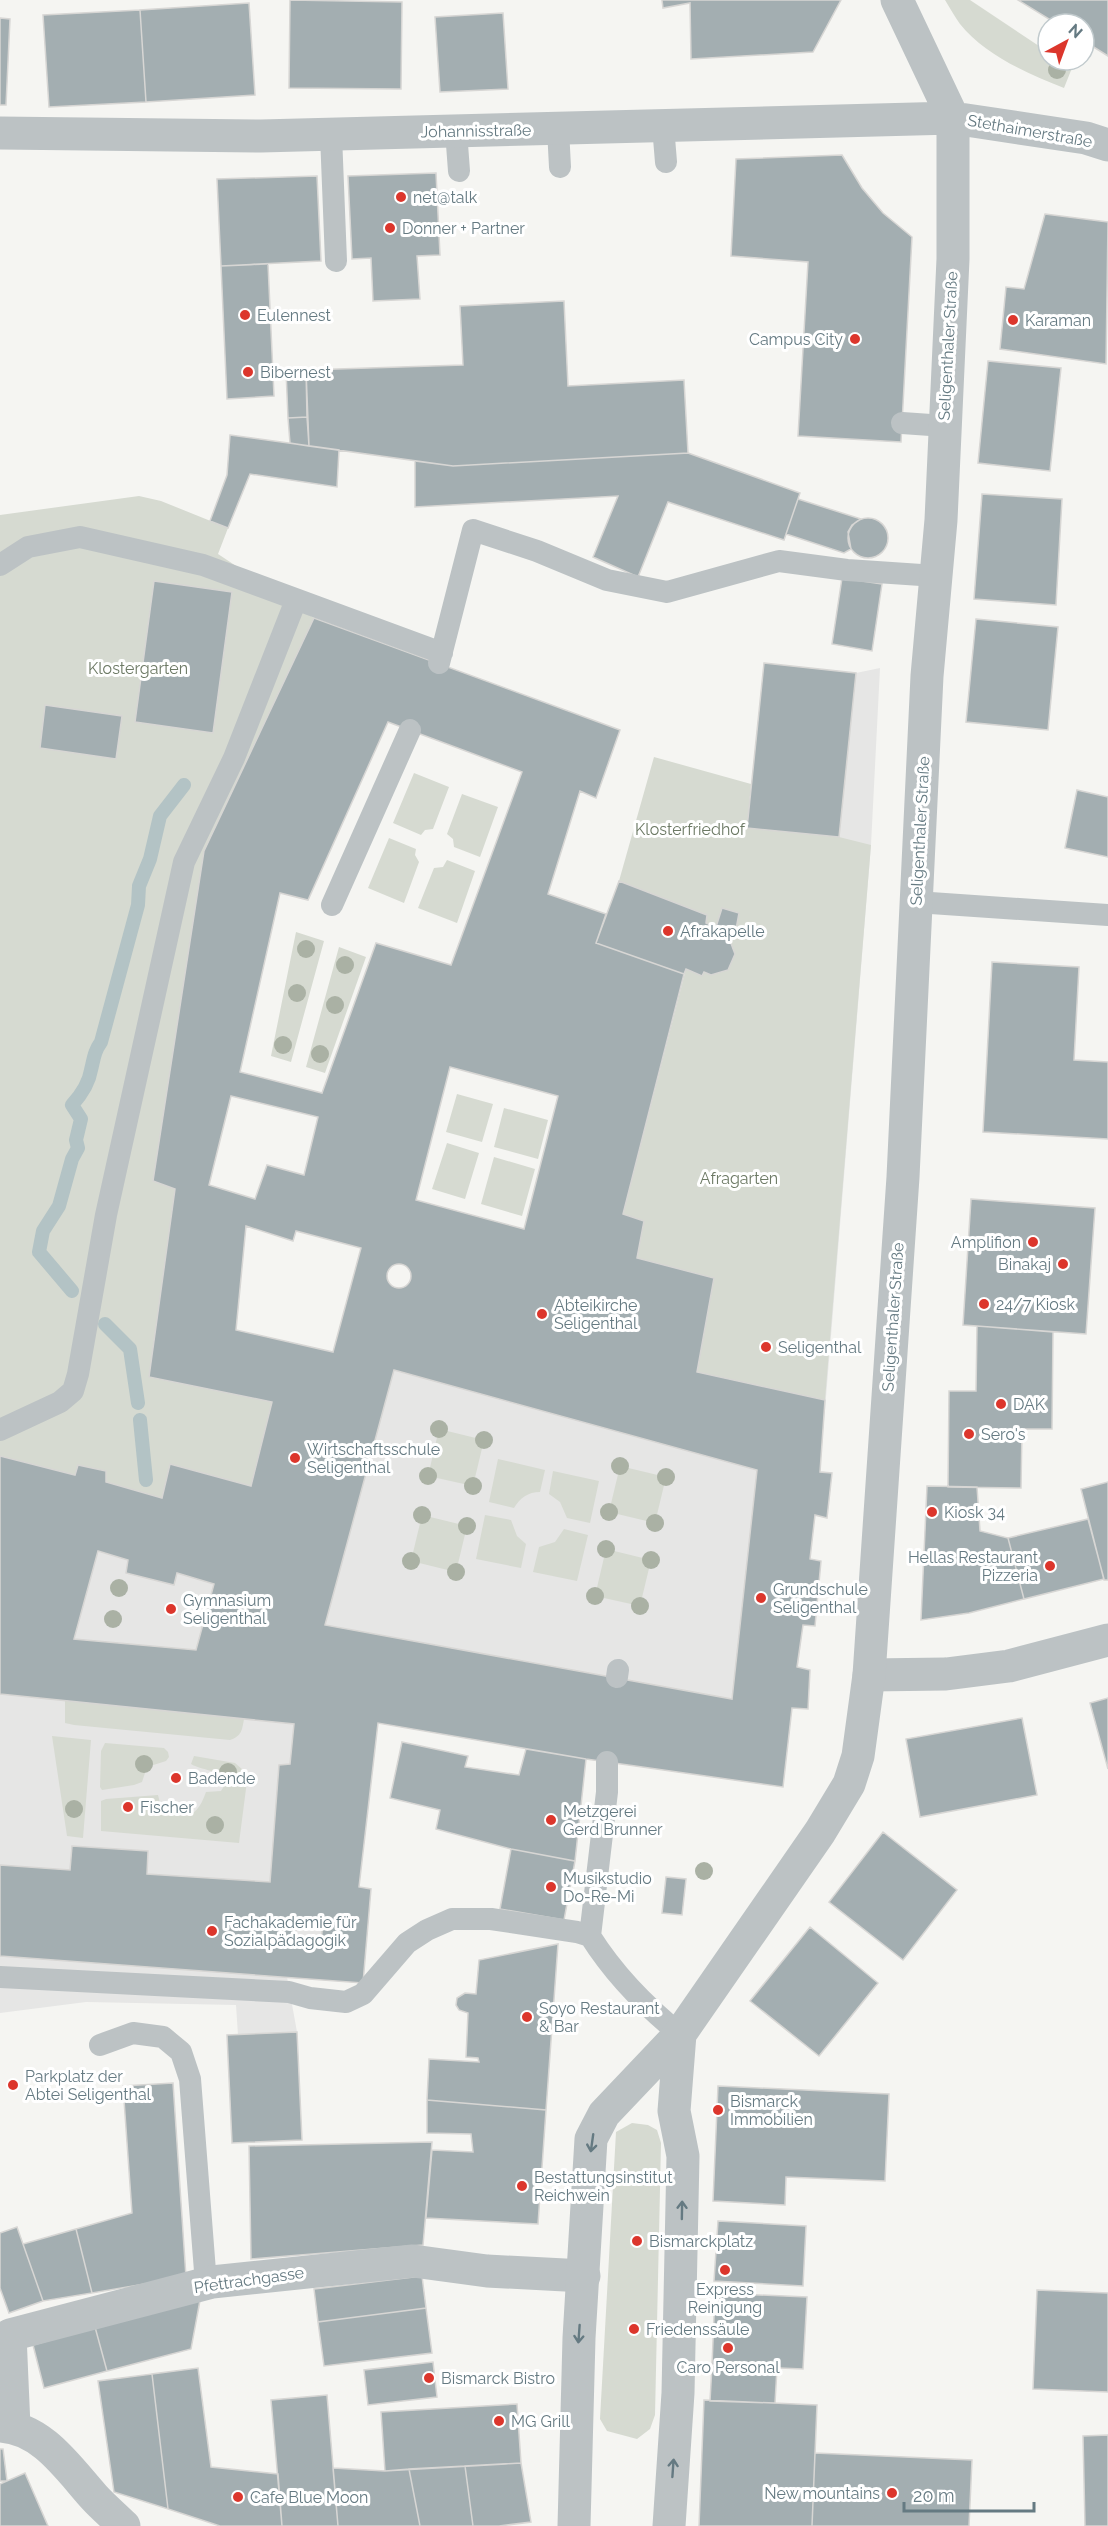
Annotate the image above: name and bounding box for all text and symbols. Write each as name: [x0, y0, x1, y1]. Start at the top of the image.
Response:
north arrow: [1036, 12, 1096, 72]
text: N: [1065, 20, 1086, 42]
street label: Stethaimerstraße: [966, 111, 1094, 151]
street label: Johannisstraße: [421, 121, 531, 141]
place label: net@talk: [413, 188, 478, 207]
marker: net@talk: [394, 190, 408, 204]
place label: Donner + Partner: [402, 219, 525, 238]
marker: Donner + Partner: [383, 221, 397, 235]
street label: Seligenthaler Straße: [935, 271, 961, 421]
place label: Eulennest: [257, 306, 332, 325]
marker: Eulennest: [238, 308, 252, 322]
place label: Karaman: [1025, 311, 1091, 330]
marker: Karaman: [1006, 313, 1020, 327]
place label: Campus City: [749, 330, 843, 349]
marker: Campus City: [848, 332, 862, 346]
place label: Bibernest: [260, 363, 331, 382]
marker: Bibernest: [241, 365, 255, 379]
park label: Klostergarten: [88, 659, 188, 678]
street label: Seligenthaler Straße: [907, 756, 933, 906]
park label: Klosterfriedhof: [635, 820, 746, 839]
place label: Afrakapelle: [680, 922, 765, 941]
marker: Afrakapelle: [661, 924, 675, 938]
park label: Afragarten: [700, 1169, 778, 1188]
place label: Amplifion: [951, 1233, 1021, 1252]
marker: Amplifion: [1026, 1235, 1040, 1249]
street label: Seligenthaler Straße: [878, 1242, 908, 1392]
place label: Binakaj: [998, 1255, 1051, 1274]
marker: Binakaj: [1056, 1257, 1070, 1271]
place label: 24/7 Kiosk: [996, 1295, 1075, 1314]
place label: Abteikirche Seligenthal: [554, 1296, 638, 1333]
marker: 24/7 Kiosk: [977, 1297, 991, 1311]
marker: Abteikirche Seligenthal: [535, 1307, 549, 1321]
place label: Seligenthal: [778, 1338, 862, 1357]
marker: Seligenthal: [759, 1340, 773, 1354]
place label: DAK: [1013, 1395, 1046, 1414]
marker: DAK: [994, 1397, 1008, 1411]
place label: Sero's: [981, 1425, 1026, 1444]
marker: Sero's: [962, 1427, 976, 1441]
place label: Wirtschaftsschule Seligenthal: [307, 1440, 440, 1477]
marker: Wirtschaftsschule Seligenthal: [288, 1451, 302, 1465]
place label: Kiosk 34: [944, 1503, 1005, 1522]
marker: Kiosk 34: [925, 1505, 939, 1519]
place label: Hellas Restaurant Pizzeria: [908, 1548, 1039, 1585]
marker: Hellas Restaurant Pizzeria: [1043, 1559, 1057, 1573]
place label: Grundschule Seligenthal: [773, 1580, 868, 1617]
place label: Gymnasium Seligenthal: [183, 1591, 271, 1628]
marker: Grundschule Seligenthal: [754, 1591, 768, 1605]
marker: Gymnasium Seligenthal: [164, 1602, 178, 1616]
place label: Badende: [188, 1769, 255, 1788]
marker: Badende: [169, 1771, 183, 1785]
place label: Fischer: [140, 1798, 194, 1817]
marker: Fischer: [121, 1800, 135, 1814]
place label: Metzgerei Gerd Brunner: [563, 1802, 663, 1839]
marker: Metzgerei Gerd Brunner: [544, 1813, 558, 1827]
place label: Musikstudio Do-Re-Mi: [563, 1869, 652, 1906]
marker: Musikstudio Do-Re-Mi: [544, 1880, 558, 1894]
place label: Fachakademie für Sozialpädagogik: [224, 1913, 357, 1950]
marker: Fachakademie für Sozialpädagogik: [205, 1924, 219, 1938]
place label: Soyo Restaurant & Bar: [539, 1999, 660, 2036]
marker: Soyo Restaurant & Bar: [520, 2010, 534, 2024]
place label: Parkplatz der Abtei Seligenthal: [25, 2067, 152, 2104]
marker: Parkplatz der Abtei Seligenthal: [6, 2078, 20, 2092]
place label: Bismarck Immobilien: [730, 2092, 813, 2129]
marker: Bismarck Immobilien: [711, 2103, 725, 2117]
one-way arrow: [587, 2133, 598, 2152]
place label: Bestattungsinstitut Reichwein: [534, 2168, 673, 2205]
marker: Bestattungsinstitut Reichwein: [515, 2179, 529, 2193]
one-way arrow: [676, 2200, 688, 2220]
place label: Bismarckplatz: [649, 2232, 753, 2251]
marker: Bismarckplatz: [630, 2234, 644, 2248]
street label: Pfettrachgasse: [193, 2263, 305, 2297]
marker: Express Reinigung: [718, 2263, 732, 2277]
place label: Express Reinigung: [688, 2280, 762, 2317]
place label: Friedenssäule: [646, 2320, 749, 2339]
marker: Friedenssäule: [627, 2322, 641, 2336]
one-way arrow: [573, 2324, 584, 2344]
marker: Caro Personal: [721, 2341, 735, 2355]
place label: Caro Personal: [676, 2358, 780, 2377]
place label: Bismarck Bistro: [441, 2369, 555, 2388]
marker: Bismarck Bistro: [422, 2371, 436, 2385]
place label: MG Grill: [511, 2412, 570, 2431]
marker: MG Grill: [492, 2414, 506, 2428]
one-way arrow: [668, 2458, 679, 2478]
scale bar: [904, 2475, 1034, 2513]
place label: New mountains: [764, 2484, 880, 2503]
text: 20 m: [913, 2485, 955, 2506]
marker: New mountains: [885, 2486, 899, 2500]
place label: Cafe Blue Moon: [250, 2488, 368, 2507]
marker: Cafe Blue Moon: [231, 2490, 245, 2504]

